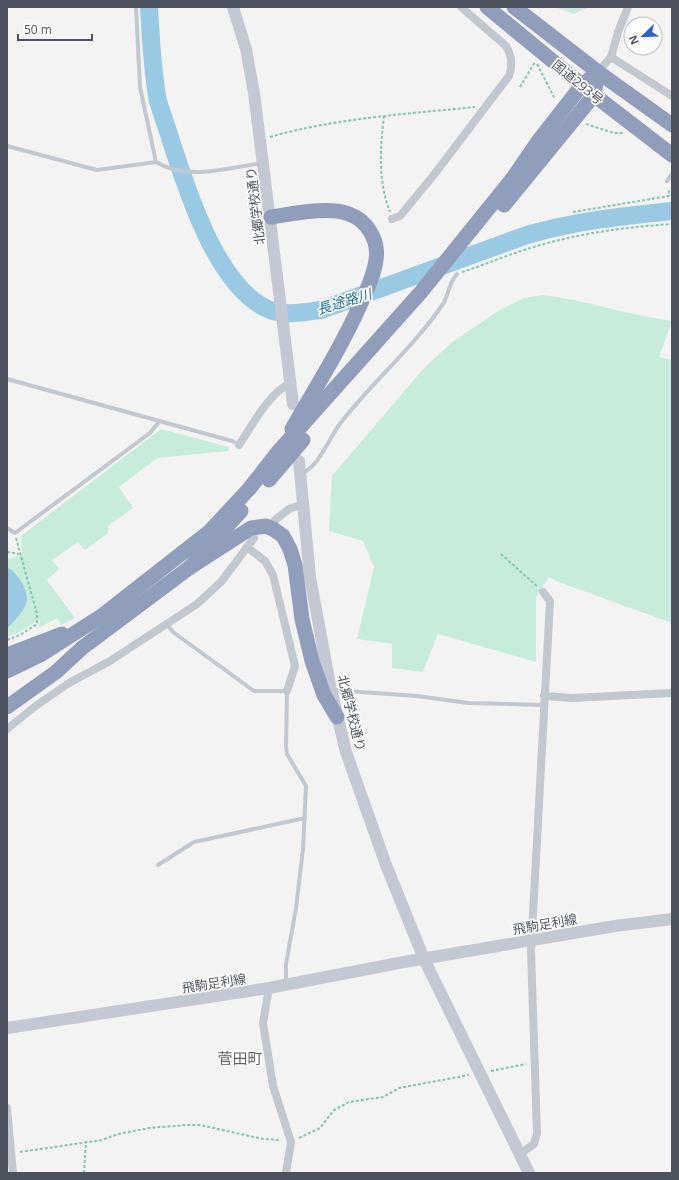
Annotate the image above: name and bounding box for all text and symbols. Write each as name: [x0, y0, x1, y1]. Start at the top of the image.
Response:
scale bar: [18, 16, 92, 42]
north arrow: [623, 16, 663, 56]
text: 50 m: [24, 21, 52, 38]
text: N: [625, 33, 642, 47]
street label: 国道293号: [549, 56, 607, 108]
street label: 北郷学校通り: [241, 166, 269, 246]
water label: 長途路川: [314, 283, 375, 318]
street label: 北郷学校通り: [334, 673, 370, 753]
street label: 飛駒足利線: [511, 909, 579, 939]
street label: 飛駒足利線: [180, 969, 248, 997]
district label: 菅田町: [217, 1048, 263, 1068]

